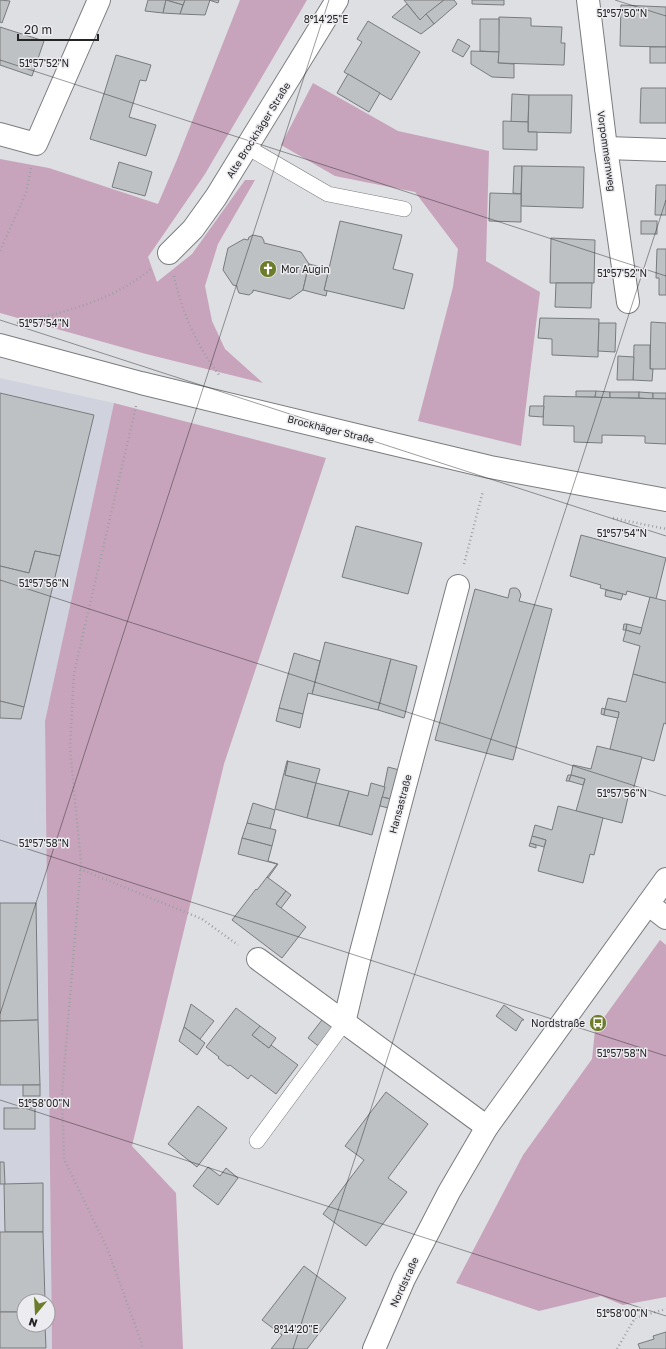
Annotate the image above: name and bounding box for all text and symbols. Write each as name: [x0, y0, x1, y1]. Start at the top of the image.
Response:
text: 51°57'50"N: [597, 7, 647, 19]
text: 8°14'25"E: [304, 13, 348, 25]
scale bar: [18, 16, 98, 42]
text: 20 m: [24, 22, 52, 37]
text: 51°57'52"N: [19, 57, 69, 69]
street label: Alte Brockhäger Straße: [224, 80, 293, 180]
street label: Vorpommernweg: [595, 110, 619, 192]
church icon: Mor Augin: [258, 259, 278, 279]
place label: Mor Augin: [281, 263, 330, 275]
text: 51°57'52"N: [597, 267, 647, 279]
text: 51°57'54"N: [19, 317, 69, 329]
street label: Brockhäger Straße: [286, 412, 376, 446]
text: 51°57'54"N: [597, 527, 647, 539]
text: 51°57'56"N: [19, 577, 69, 589]
street label: Hansastraße: [386, 773, 414, 835]
text: 51°57'56"N: [597, 787, 647, 799]
text: 51°57'58"N: [19, 837, 69, 849]
bus stop icon: Nordstraße: [588, 1013, 608, 1033]
place label: Nordstraße: [531, 1017, 585, 1029]
text: 51°57'58"N: [597, 1047, 647, 1059]
text: 51°58'00"N: [18, 1097, 70, 1109]
street label: Nordstraße: [387, 1255, 421, 1309]
north arrow: [16, 1293, 56, 1333]
text: 51°58'00"N: [596, 1307, 648, 1319]
text: N: [27, 1316, 39, 1330]
text: 8°14'20"E: [273, 1323, 319, 1335]

